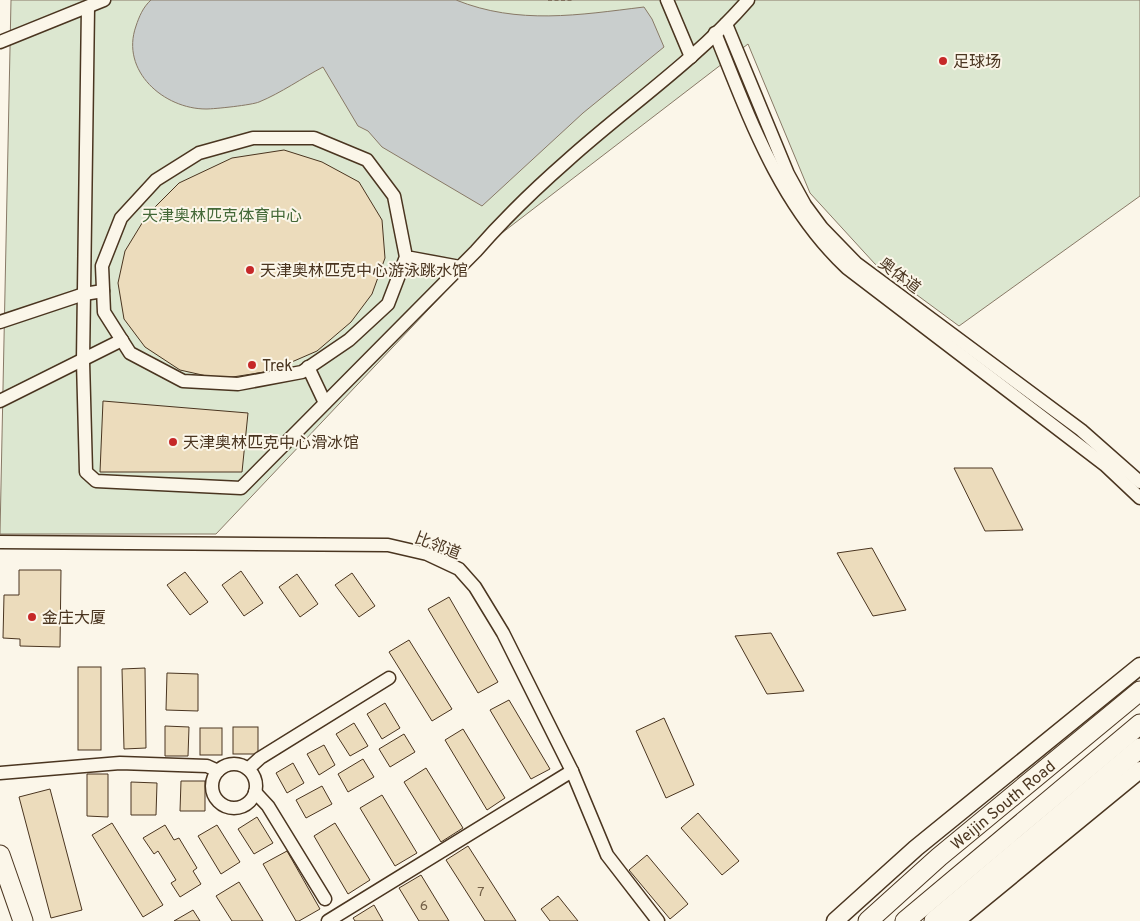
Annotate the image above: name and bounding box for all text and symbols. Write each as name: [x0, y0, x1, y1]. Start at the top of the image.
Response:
place label: 足球场: [953, 53, 1001, 73]
marker: 足球场: [937, 55, 949, 67]
park label: 天津奥林匹克体育中心: [142, 207, 302, 227]
street label: 奥体道: [874, 254, 924, 299]
place label: 天津奥林匹克中心游泳跳水馆: [260, 262, 468, 282]
marker: 天津奥林匹克中心游泳跳水馆: [244, 264, 256, 276]
place label: Trek: [262, 357, 293, 377]
marker: Trek: [246, 359, 258, 371]
place label: 天津奥林匹克中心滑冰馆: [183, 434, 359, 454]
marker: 天津奥林匹克中心滑冰馆: [167, 436, 179, 448]
street label: 比邻道: [411, 529, 463, 565]
place label: 金庄大厦: [42, 609, 106, 629]
marker: 金庄大厦: [26, 611, 38, 623]
street label: Weijin South Road: [947, 757, 1060, 855]
house number: 7: [477, 884, 485, 901]
house number: 6: [420, 898, 428, 915]

